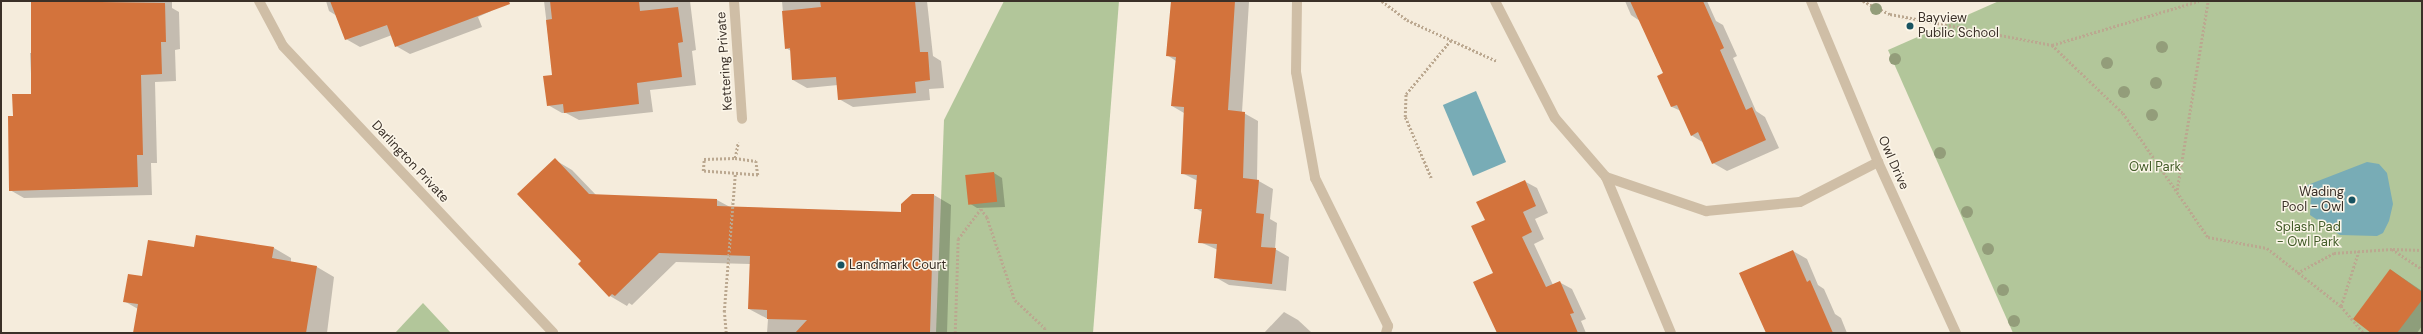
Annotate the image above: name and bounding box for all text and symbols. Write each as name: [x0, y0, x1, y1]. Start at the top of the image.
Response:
street label: Kettering Private: [714, 11, 736, 111]
place label: Bayview Public School: [1918, 11, 1999, 42]
marker: Bayview Public School: [1905, 21, 1915, 31]
street label: Darlington Private: [368, 118, 452, 206]
street label: Owl Drive: [1874, 134, 1912, 192]
park label: Owl Park: [2129, 159, 2181, 175]
place label: Wading Pool - Owl: [2282, 185, 2344, 216]
marker: Wading Pool - Owl: [2347, 195, 2357, 205]
park label: Splash Pad - Owl Park: [2275, 220, 2341, 251]
place label: Landmark Court: [849, 257, 946, 273]
marker: Landmark Court: [836, 260, 846, 270]

